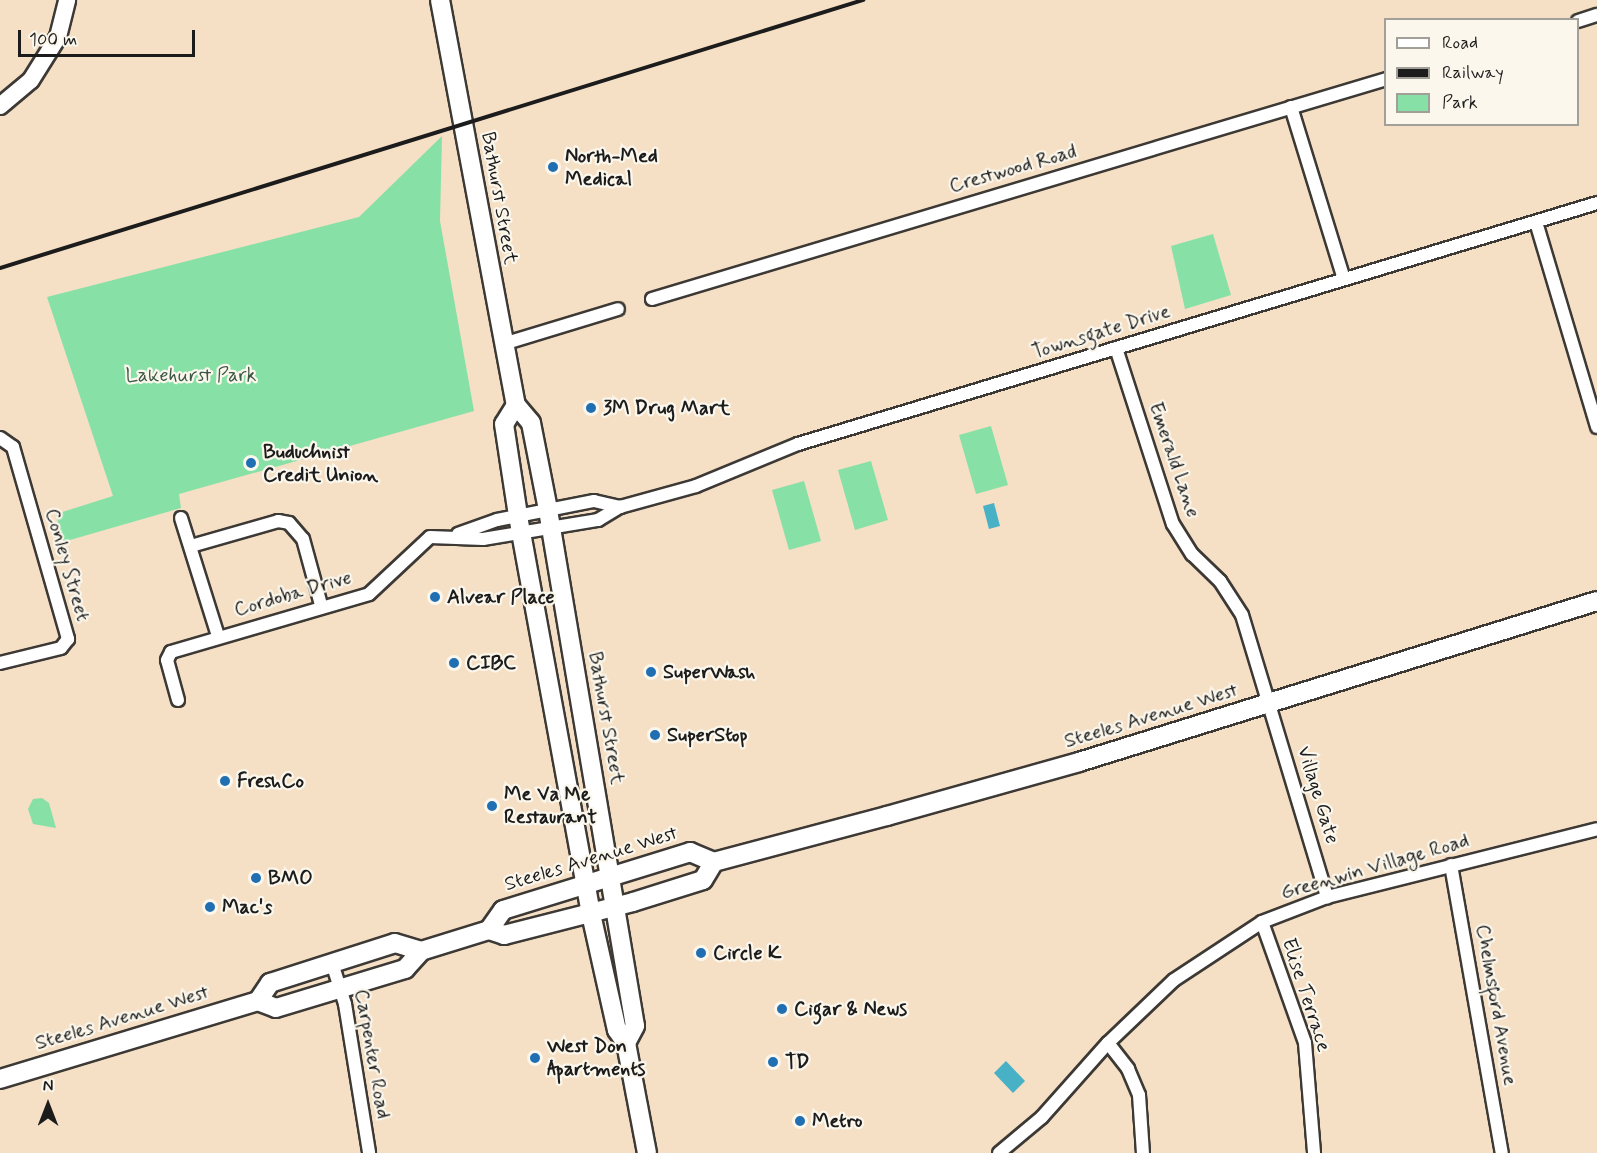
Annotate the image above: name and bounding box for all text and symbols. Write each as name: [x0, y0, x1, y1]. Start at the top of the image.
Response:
scale bar: [21, 18, 198, 56]
legend: [1384, 18, 1579, 126]
text: 100 m: [29, 28, 77, 52]
text: Road: [1442, 31, 1478, 55]
text: Railway: [1442, 61, 1504, 85]
text: Park: [1442, 91, 1478, 115]
street label: Bathurst Street: [476, 130, 522, 266]
street label: Crestwood Road: [947, 139, 1079, 199]
place label: North-Med Medical: [565, 144, 658, 191]
marker: North-Med Medical: [546, 160, 560, 174]
street label: Townsgate Drive: [1029, 300, 1173, 364]
park label: Lakehurst Park: [126, 363, 256, 387]
place label: 3M Drug Mart: [603, 396, 727, 420]
street label: Emerald Lane: [1143, 400, 1205, 520]
marker: 3M Drug Mart: [584, 401, 598, 415]
place label: Buduchnist Credit Union: [263, 440, 373, 487]
marker: Buduchnist Credit Union: [244, 456, 258, 470]
street label: Conley Street: [39, 504, 95, 626]
street label: Cordoba Drive: [232, 566, 354, 622]
place label: Alvear Place: [447, 585, 555, 609]
marker: Alvear Place: [428, 590, 442, 604]
street label: Bathurst Street: [583, 650, 629, 786]
place label: CIBC: [466, 651, 516, 675]
marker: CIBC: [447, 656, 461, 670]
place label: SuperWash: [663, 660, 755, 684]
marker: SuperWash: [644, 665, 658, 679]
street label: Steeles Avenue West: [1064, 679, 1238, 753]
place label: SuperStop: [667, 723, 747, 747]
marker: SuperStop: [648, 728, 662, 742]
street label: Village Gate: [1292, 745, 1344, 845]
place label: FreshCo: [237, 769, 304, 793]
marker: FreshCo: [218, 774, 232, 788]
place label: Me Va Me Restaurant: [504, 783, 597, 830]
marker: Me Va Me Restaurant: [485, 799, 499, 813]
street label: Steeles Avenue West: [504, 822, 678, 896]
street label: Greenwin Village Road: [1281, 829, 1469, 905]
place label: BMO: [268, 866, 313, 890]
marker: BMO: [249, 871, 263, 885]
place label: Mac's: [222, 895, 272, 919]
marker: Mac's: [203, 900, 217, 914]
street label: Chelmsford Avenue: [1470, 922, 1522, 1088]
street label: Elise Terrace: [1278, 939, 1334, 1051]
place label: Circle K: [713, 941, 782, 965]
marker: Circle K: [694, 946, 708, 960]
street label: Steeles Avenue West: [35, 981, 209, 1055]
street label: Carpenter Road: [349, 987, 395, 1121]
place label: Cigar & News: [794, 997, 907, 1021]
marker: Cigar & News: [775, 1002, 789, 1016]
place label: West Don Apartments: [547, 1034, 645, 1081]
place label: TD: [785, 1050, 810, 1074]
marker: West Don Apartments: [528, 1051, 542, 1065]
marker: TD: [766, 1055, 780, 1069]
north arrow: [18, 1075, 78, 1135]
text: N: [43, 1076, 53, 1097]
place label: Metro: [812, 1109, 862, 1133]
marker: Metro: [793, 1114, 807, 1128]

